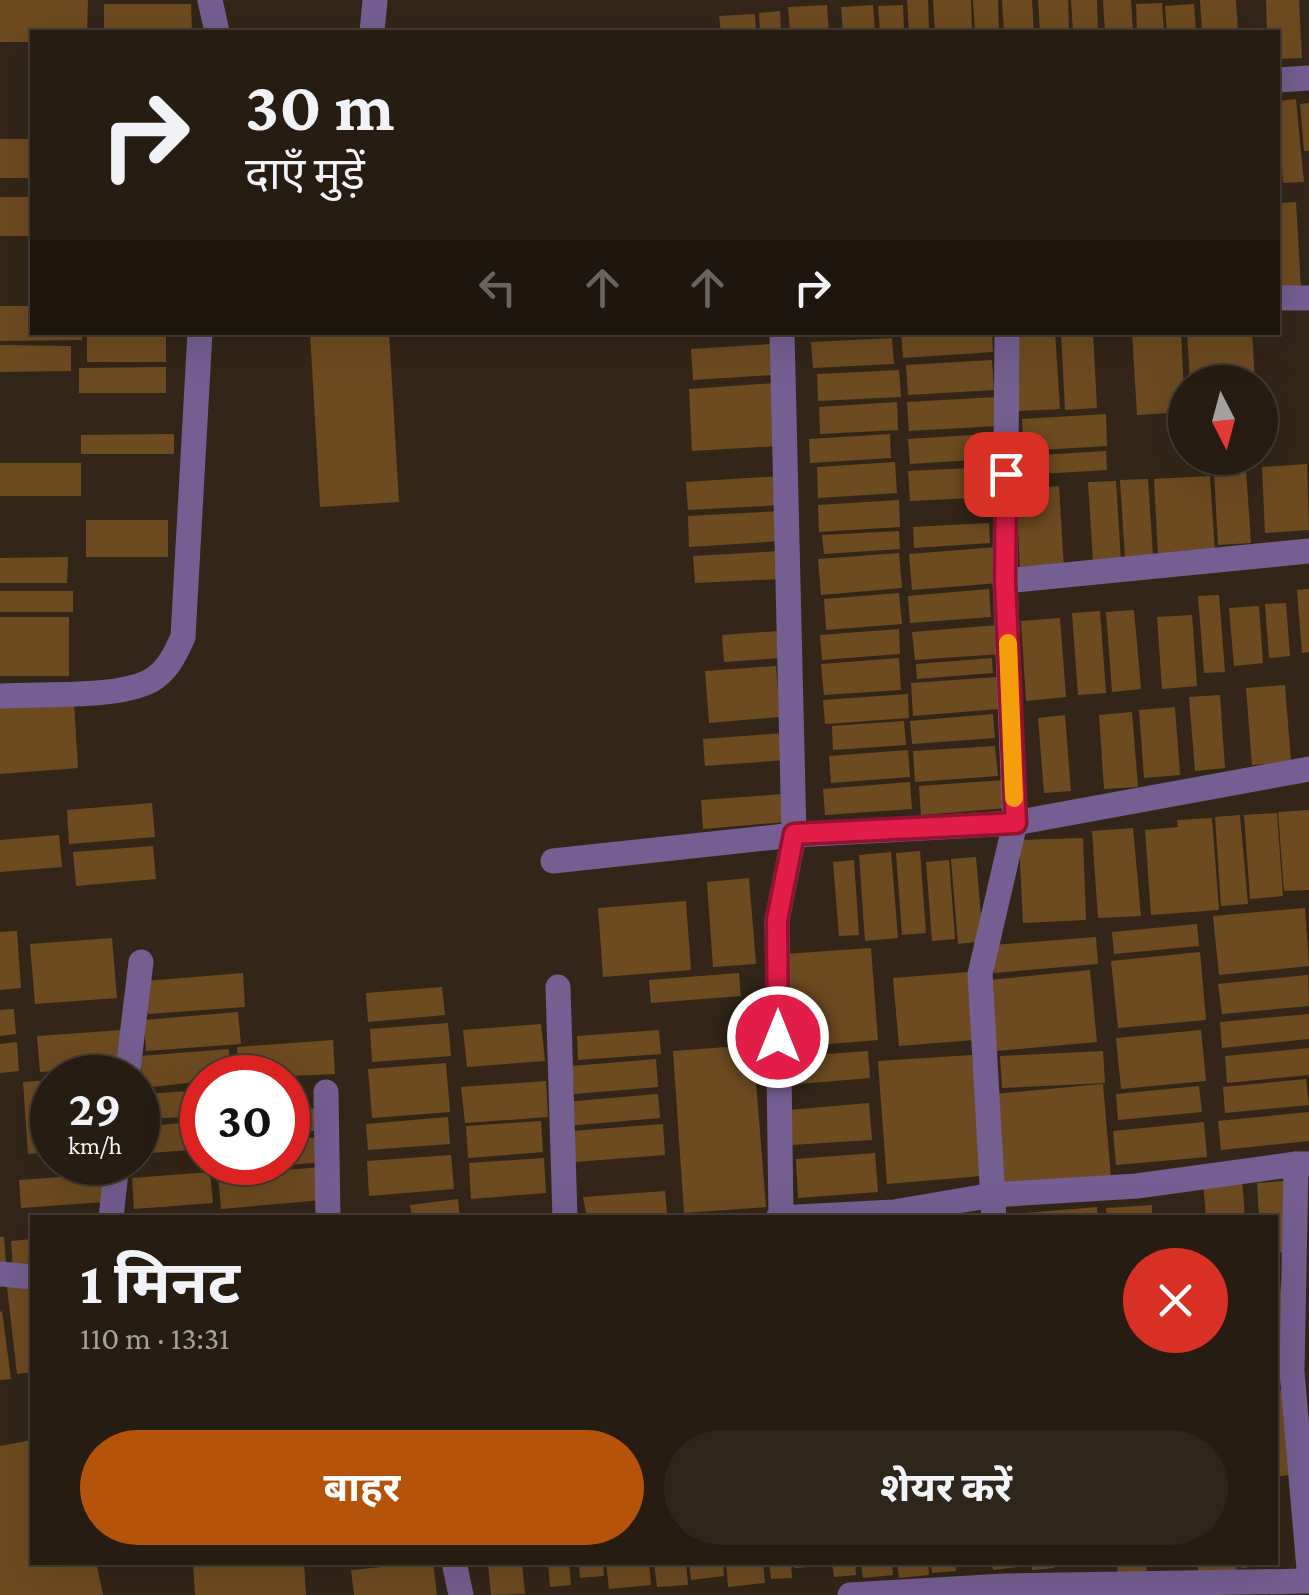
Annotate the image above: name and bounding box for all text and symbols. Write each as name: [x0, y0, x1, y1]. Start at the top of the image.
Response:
text: 30 m: [245, 67, 394, 145]
icon: right: [80, 70, 210, 200]
text: दाएँ मुड़ें: [245, 149, 365, 199]
icon: left: [470, 260, 525, 315]
icon: ahead: [575, 260, 630, 315]
icon: ahead: [680, 260, 735, 315]
icon: right: [785, 260, 840, 315]
north arrow: [1168, 365, 1278, 475]
map controls: [1168, 365, 1278, 475]
pin: [964, 432, 1049, 517]
icon: arrive: [979, 447, 1034, 502]
position arrow: [726, 985, 830, 1089]
speed limit sign: 30: [180, 1055, 310, 1185]
text: 29: [69, 1080, 121, 1136]
text: km/h: [68, 1132, 122, 1159]
button: close: [1123, 1248, 1228, 1353]
text: 1 मिनट: [80, 1249, 240, 1316]
text: 110 m · 13:31: [80, 1320, 230, 1356]
button: बाहर: [80, 1430, 644, 1545]
button: शेयर करें: [664, 1430, 1228, 1545]

